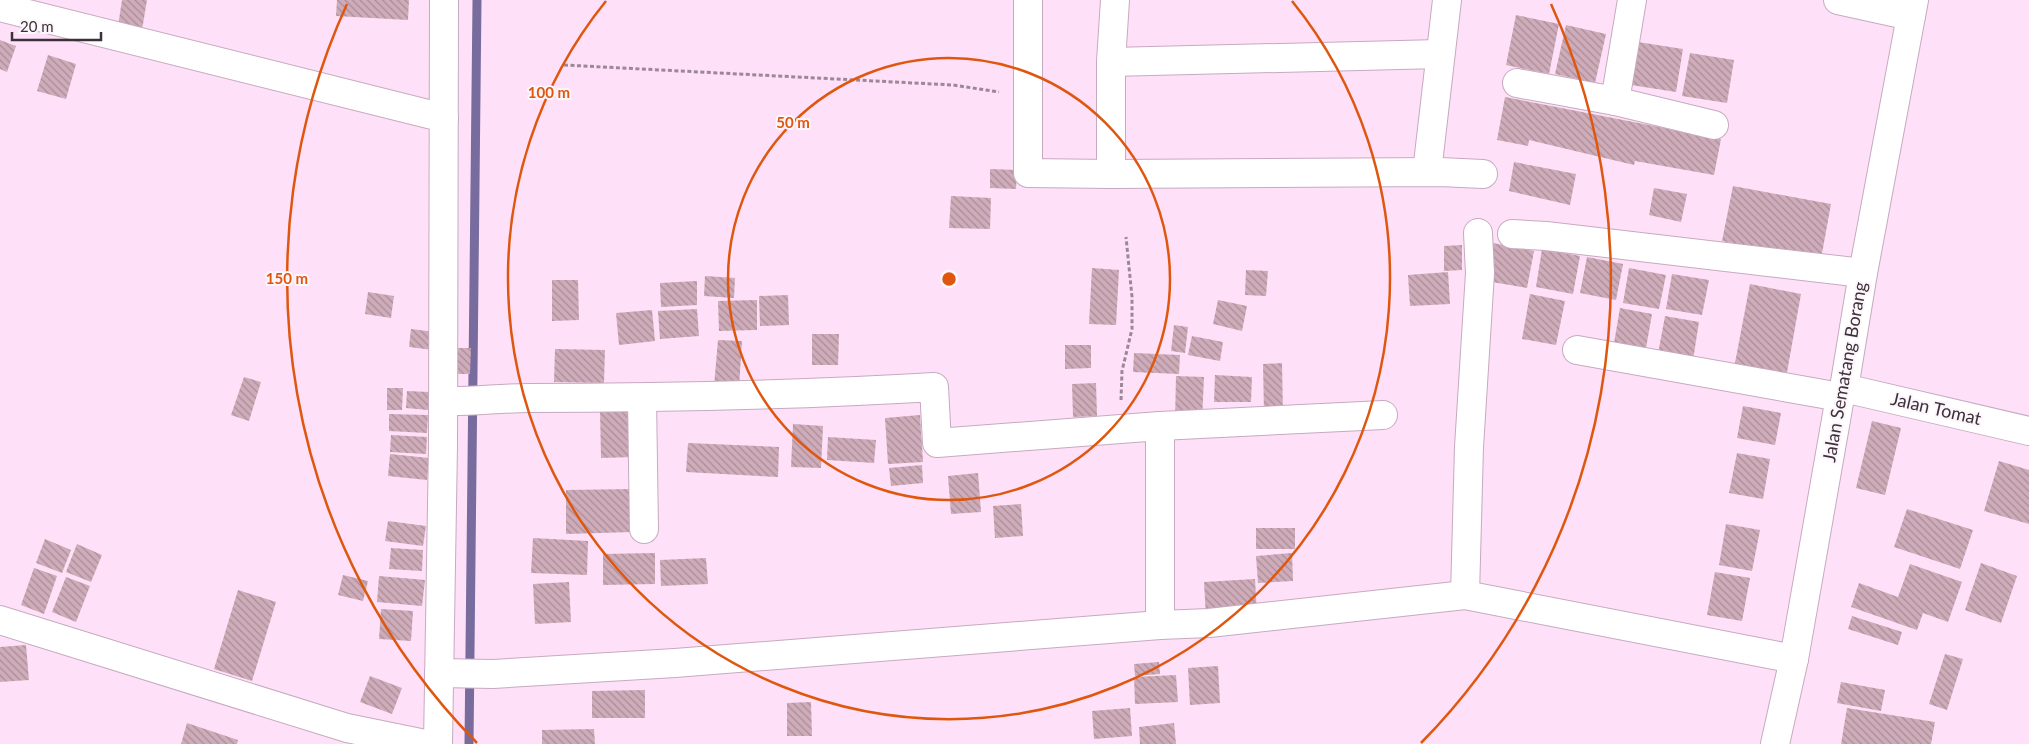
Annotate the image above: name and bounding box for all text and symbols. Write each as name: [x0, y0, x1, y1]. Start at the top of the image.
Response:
scale bar: [12, 10, 101, 42]
text: 20 m: [20, 17, 54, 35]
text: 100 m: [528, 83, 570, 101]
text: 50 m: [776, 113, 810, 131]
text: 150 m: [266, 269, 308, 287]
centre of rings: [940, 270, 958, 288]
street label: Jalan Sematang Borang: [1817, 280, 1871, 464]
street label: Jalan Tomat: [1889, 387, 1984, 429]

